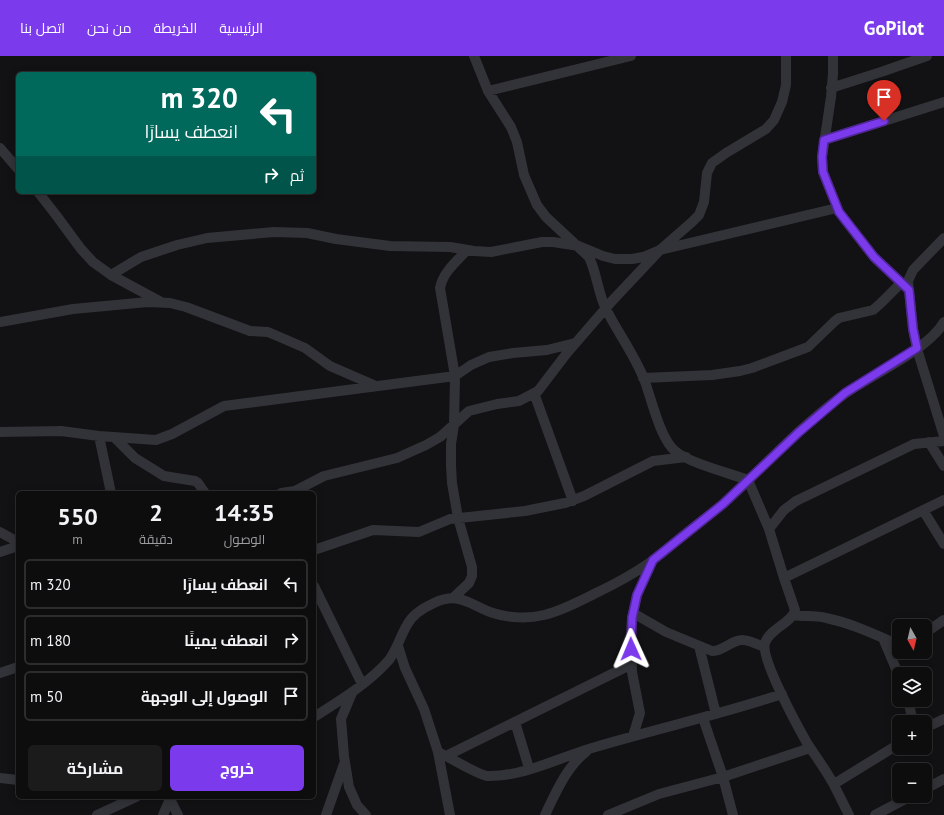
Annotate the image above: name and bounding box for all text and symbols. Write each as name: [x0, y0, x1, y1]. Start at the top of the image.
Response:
text: GoPilot: [864, 16, 924, 40]
text: اتصل بنا: [20, 19, 65, 37]
text: من نحن: [87, 19, 131, 37]
text: الخريطة: [153, 19, 197, 37]
text: الرئيسية: [219, 19, 263, 37]
text: 320 m: [161, 79, 238, 116]
pin: [867, 80, 901, 121]
icon: arrive: [873, 86, 895, 108]
icon: left: [252, 88, 304, 140]
text: انعطف يسارًا: [144, 120, 238, 143]
icon: right: [260, 164, 282, 186]
text: ثم: [290, 166, 304, 185]
text: 2: [149, 497, 163, 528]
text: 14:35: [214, 497, 275, 528]
text: 550: [57, 501, 98, 532]
text: m: [72, 531, 83, 548]
text: دقيقة: [139, 531, 173, 548]
text: الوصول: [224, 531, 265, 548]
icon: left: [280, 573, 302, 595]
text: 320 m: [30, 575, 71, 594]
text: انعطف يسارًا: [182, 575, 268, 594]
north arrow: [892, 619, 932, 659]
map controls: [892, 619, 932, 803]
position arrow: [610, 628, 652, 670]
icon: right: [280, 629, 302, 651]
text: 180 m: [30, 631, 71, 650]
text: انعطف يمينًا: [184, 631, 268, 650]
button: layers: [892, 667, 932, 707]
icon: arrive: [280, 685, 302, 707]
text: 50 m: [30, 687, 63, 706]
text: الوصول إلى الوجهة: [141, 687, 268, 706]
button: +: [892, 715, 932, 755]
button: مشاركة: [28, 745, 162, 791]
button: خروج: [170, 745, 304, 791]
button: −: [892, 763, 932, 803]

